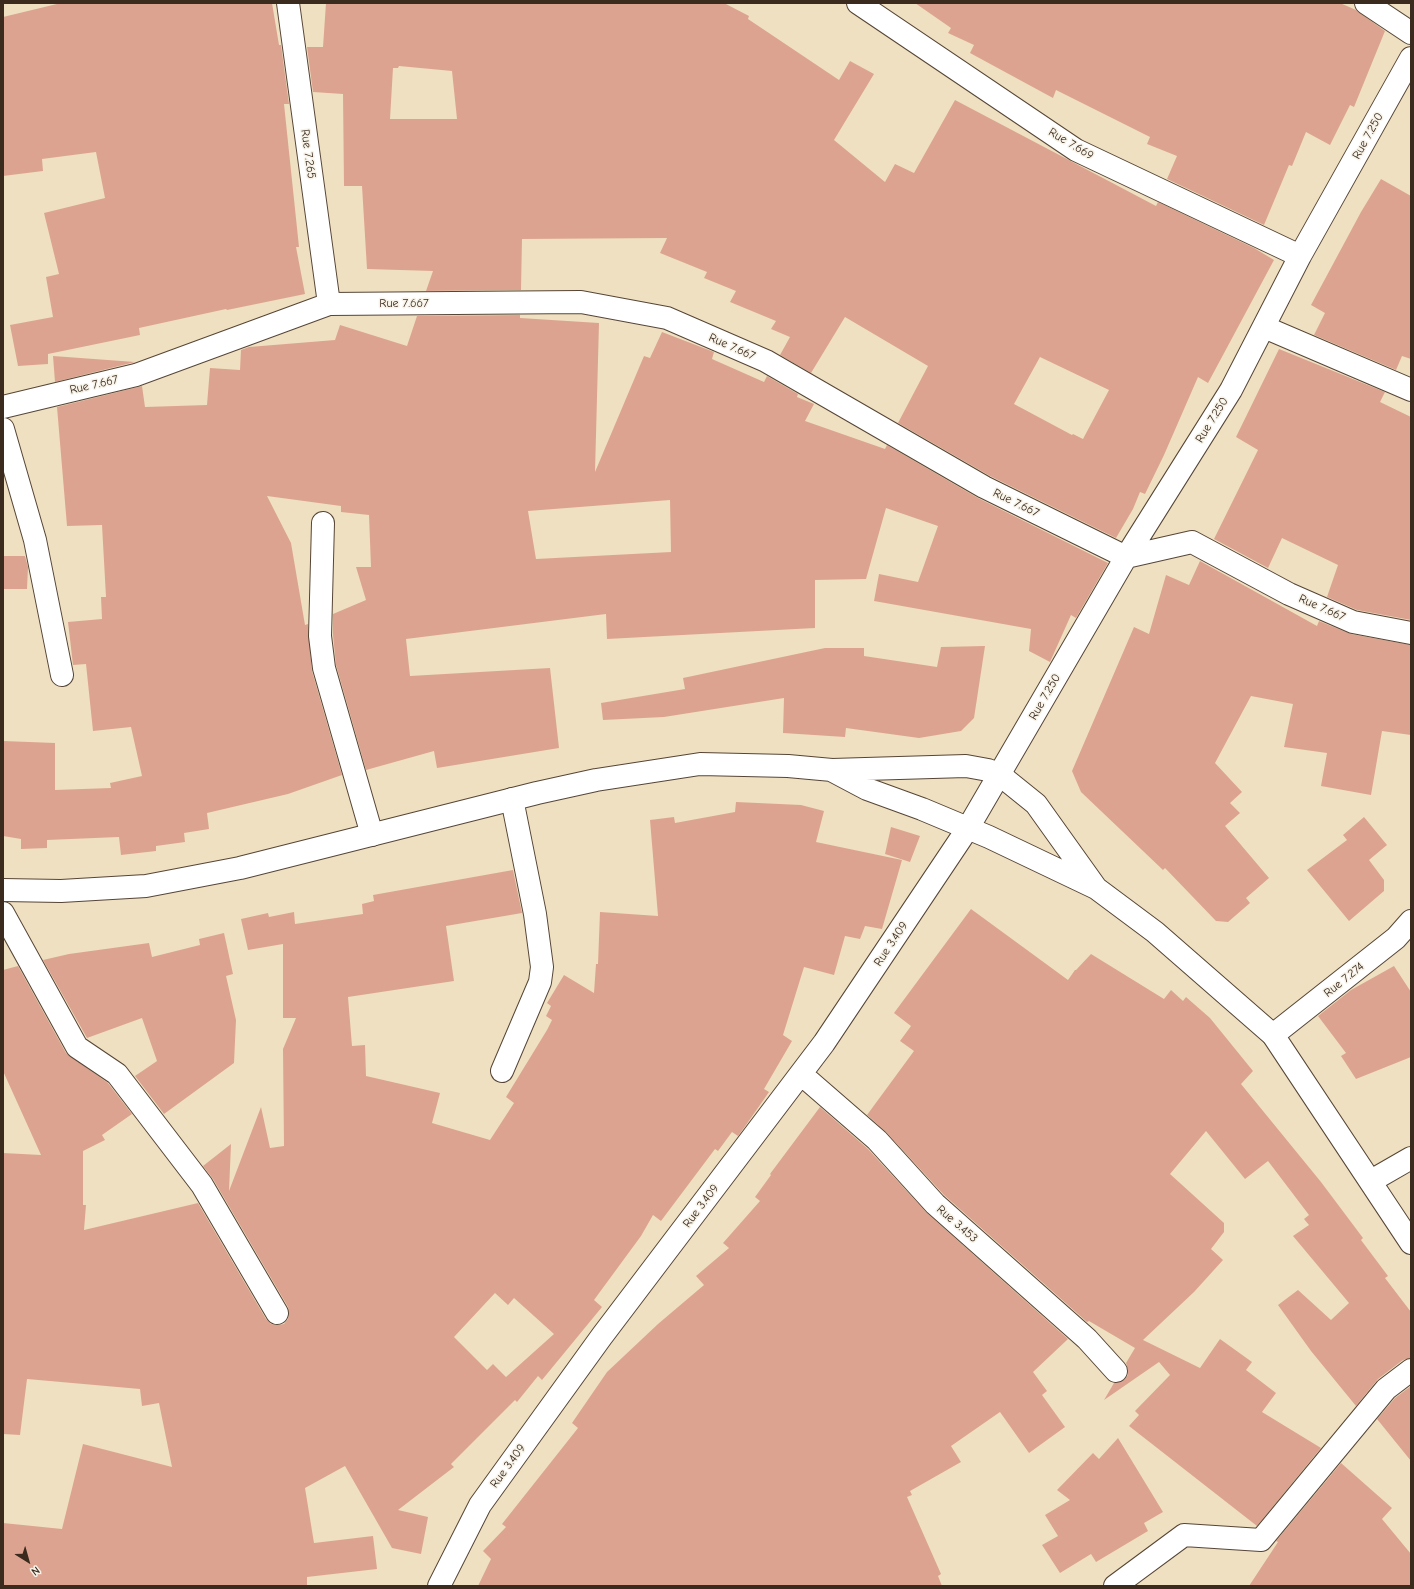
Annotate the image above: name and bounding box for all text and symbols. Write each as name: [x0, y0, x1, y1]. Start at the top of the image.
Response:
street label: Rue 7.250: [1349, 110, 1387, 162]
street label: Rue 7.669: [1046, 125, 1096, 163]
street label: Rue 7.265: [297, 128, 319, 180]
street label: Rue 7.667: [379, 297, 429, 311]
street label: Rue 7.667: [706, 330, 758, 364]
street label: Rue 7.667: [68, 372, 120, 398]
street label: Rue 7.250: [1192, 395, 1232, 445]
street label: Rue 7.667: [991, 486, 1041, 520]
street label: Rue 7.667: [1296, 591, 1348, 625]
street label: Rue 7.250: [1026, 671, 1064, 723]
street label: Rue 3.409: [871, 919, 911, 969]
street label: Rue 7.274: [1321, 959, 1367, 1001]
street label: Rue 3.409: [680, 1181, 722, 1231]
street label: Rue 3.453: [934, 1202, 980, 1246]
street label: Rue 3.409: [487, 1441, 529, 1491]
north arrow: [8, 1541, 48, 1581]
text: N: [29, 1564, 42, 1578]

